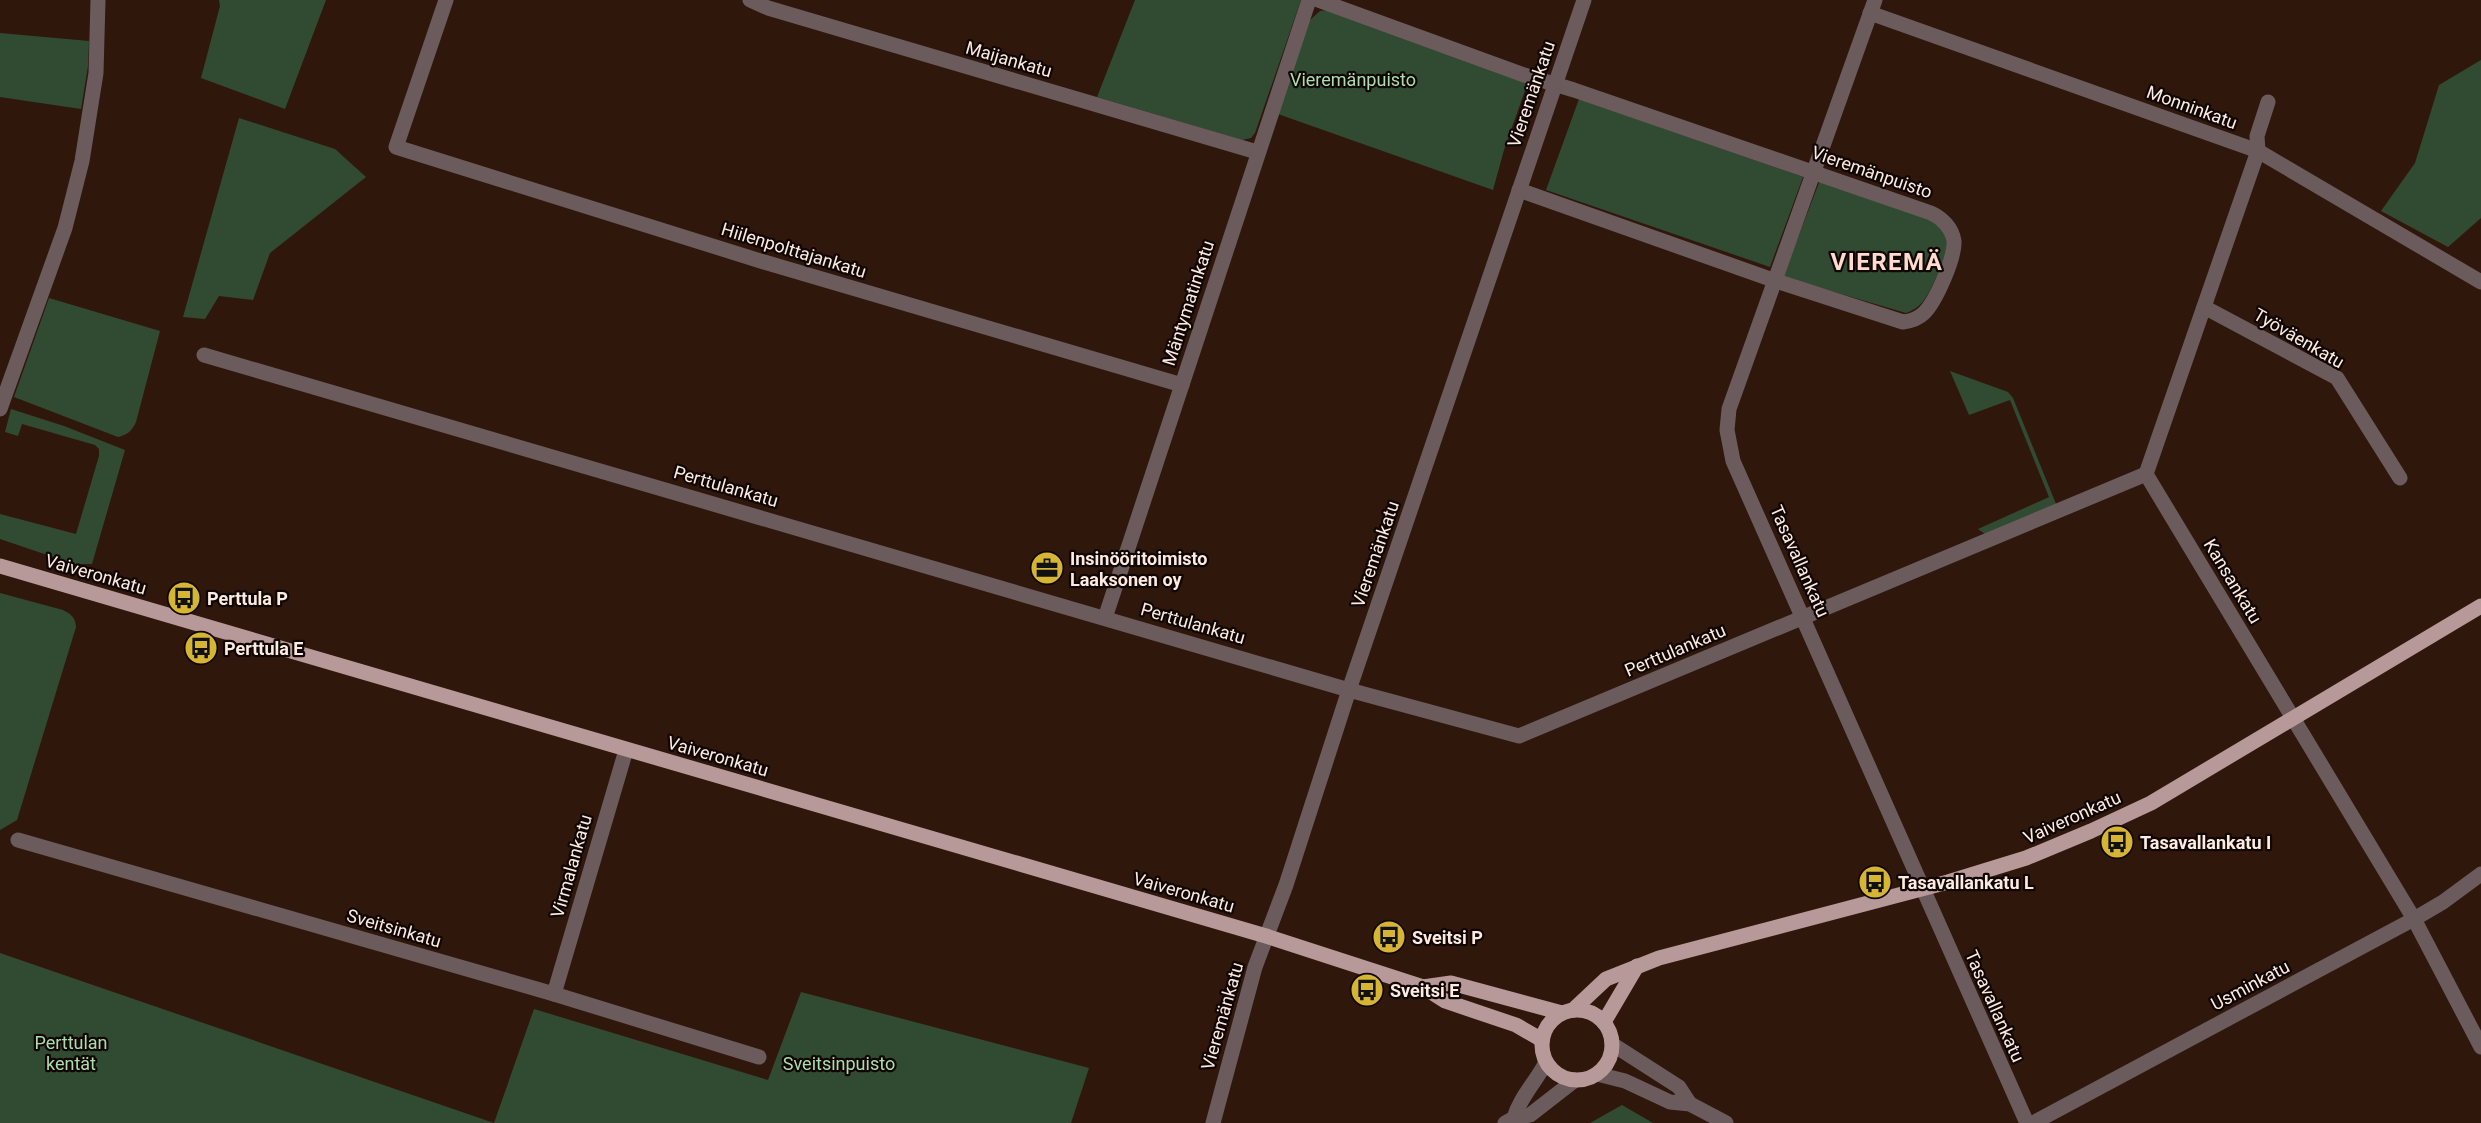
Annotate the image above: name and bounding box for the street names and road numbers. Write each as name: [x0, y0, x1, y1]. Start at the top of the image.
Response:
street label: Maijankatu: [963, 37, 1055, 81]
street label: Vieremänkatu: [1503, 38, 1559, 150]
street label: Monninkatu: [2144, 81, 2240, 133]
street label: Vieremänpuisto: [1809, 142, 1935, 202]
street label: Hiilenpolttajankatu: [719, 218, 869, 282]
street label: Mäntymatinkatu: [1158, 238, 1218, 368]
street label: Työväenkatu: [2250, 304, 2348, 372]
street label: Perttulankatu: [671, 461, 781, 511]
street label: Vieremänkatu: [1347, 498, 1403, 610]
street label: Tasavallankatu: [1766, 502, 1834, 620]
street label: Kansankatu: [2200, 535, 2266, 627]
street label: Vaiveronkatu: [43, 550, 149, 598]
street label: Perttulankatu: [1138, 598, 1248, 648]
street label: Perttulankatu: [1621, 619, 1729, 681]
street label: Vaiveronkatu: [665, 732, 771, 780]
street label: Vaiveronkatu: [2020, 786, 2124, 848]
street label: Virmalankatu: [546, 812, 596, 920]
street label: Vaiveronkatu: [1131, 868, 1237, 916]
street label: Sveitsinkatu: [344, 904, 444, 952]
street label: Tasavallankatu: [1961, 947, 2029, 1065]
street label: Usminkatu: [2207, 956, 2293, 1014]
street label: Vieremänkatu: [1197, 960, 1247, 1072]

